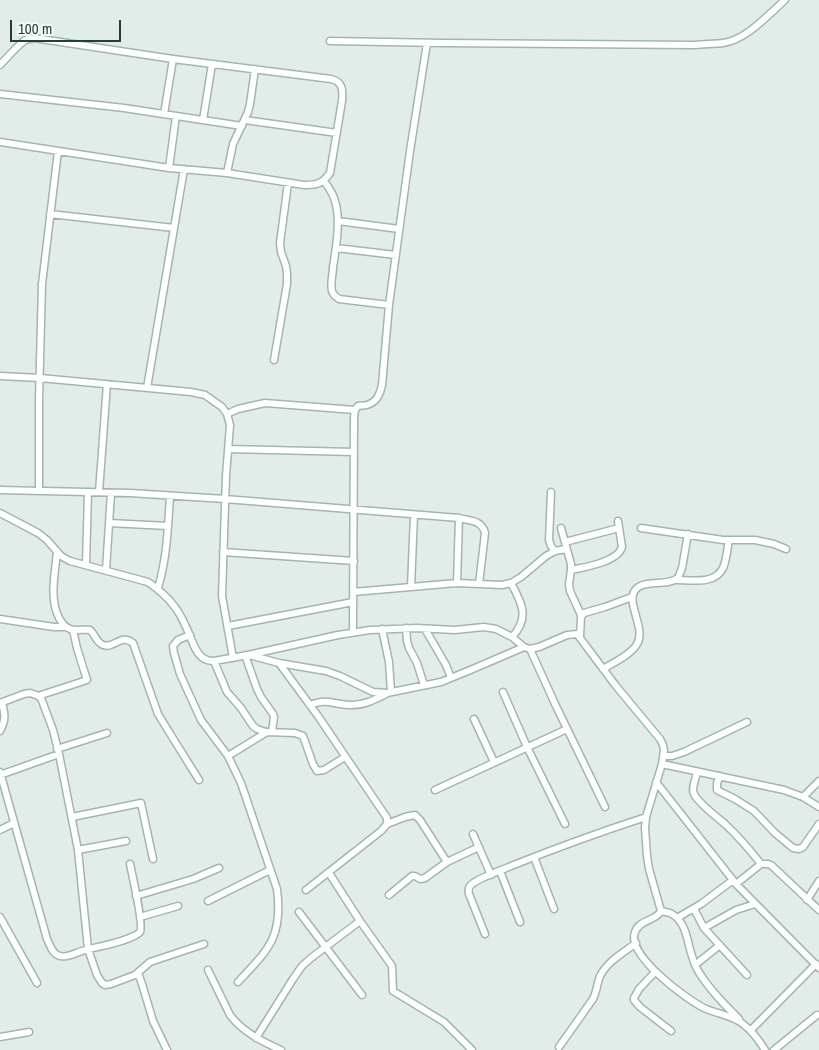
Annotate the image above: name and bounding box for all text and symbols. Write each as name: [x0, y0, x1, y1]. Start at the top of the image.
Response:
scale bar: [12, 10, 124, 42]
text: 100 m: [18, 18, 52, 39]

